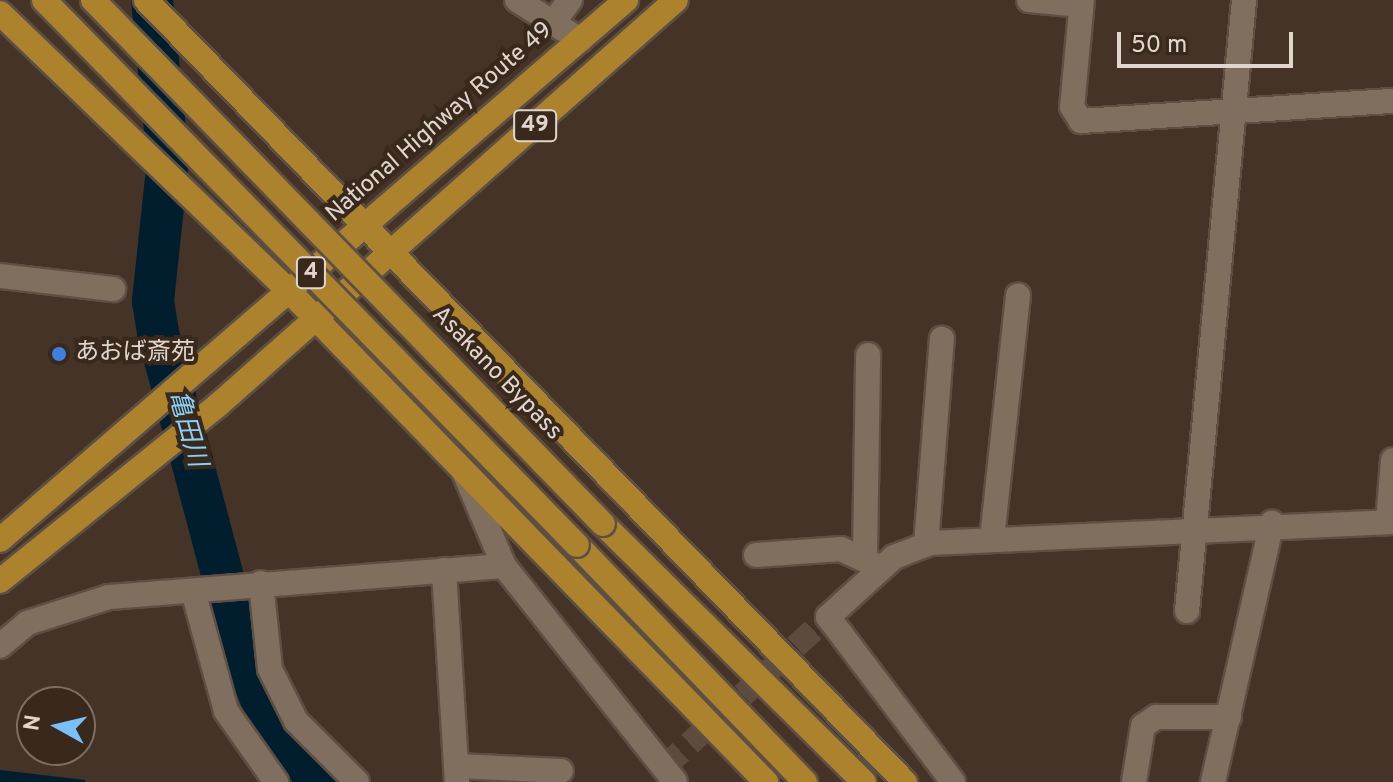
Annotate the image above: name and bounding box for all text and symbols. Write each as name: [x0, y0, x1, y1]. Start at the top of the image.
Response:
scale bar: [1121, 16, 1297, 66]
street label: National Highway Route 49: [321, 17, 559, 229]
text: 50 m: [1131, 31, 1187, 61]
road number: 49: [513, 108, 557, 144]
road number: 4: [295, 255, 327, 291]
street label: Asakano Bypass: [425, 301, 567, 447]
place label: あおば斎苑: [75, 340, 195, 368]
marker: あおば斎苑: [50, 345, 68, 363]
water label: 亀田川: [160, 387, 212, 471]
north arrow: [16, 686, 96, 766]
text: N: [19, 713, 48, 733]

